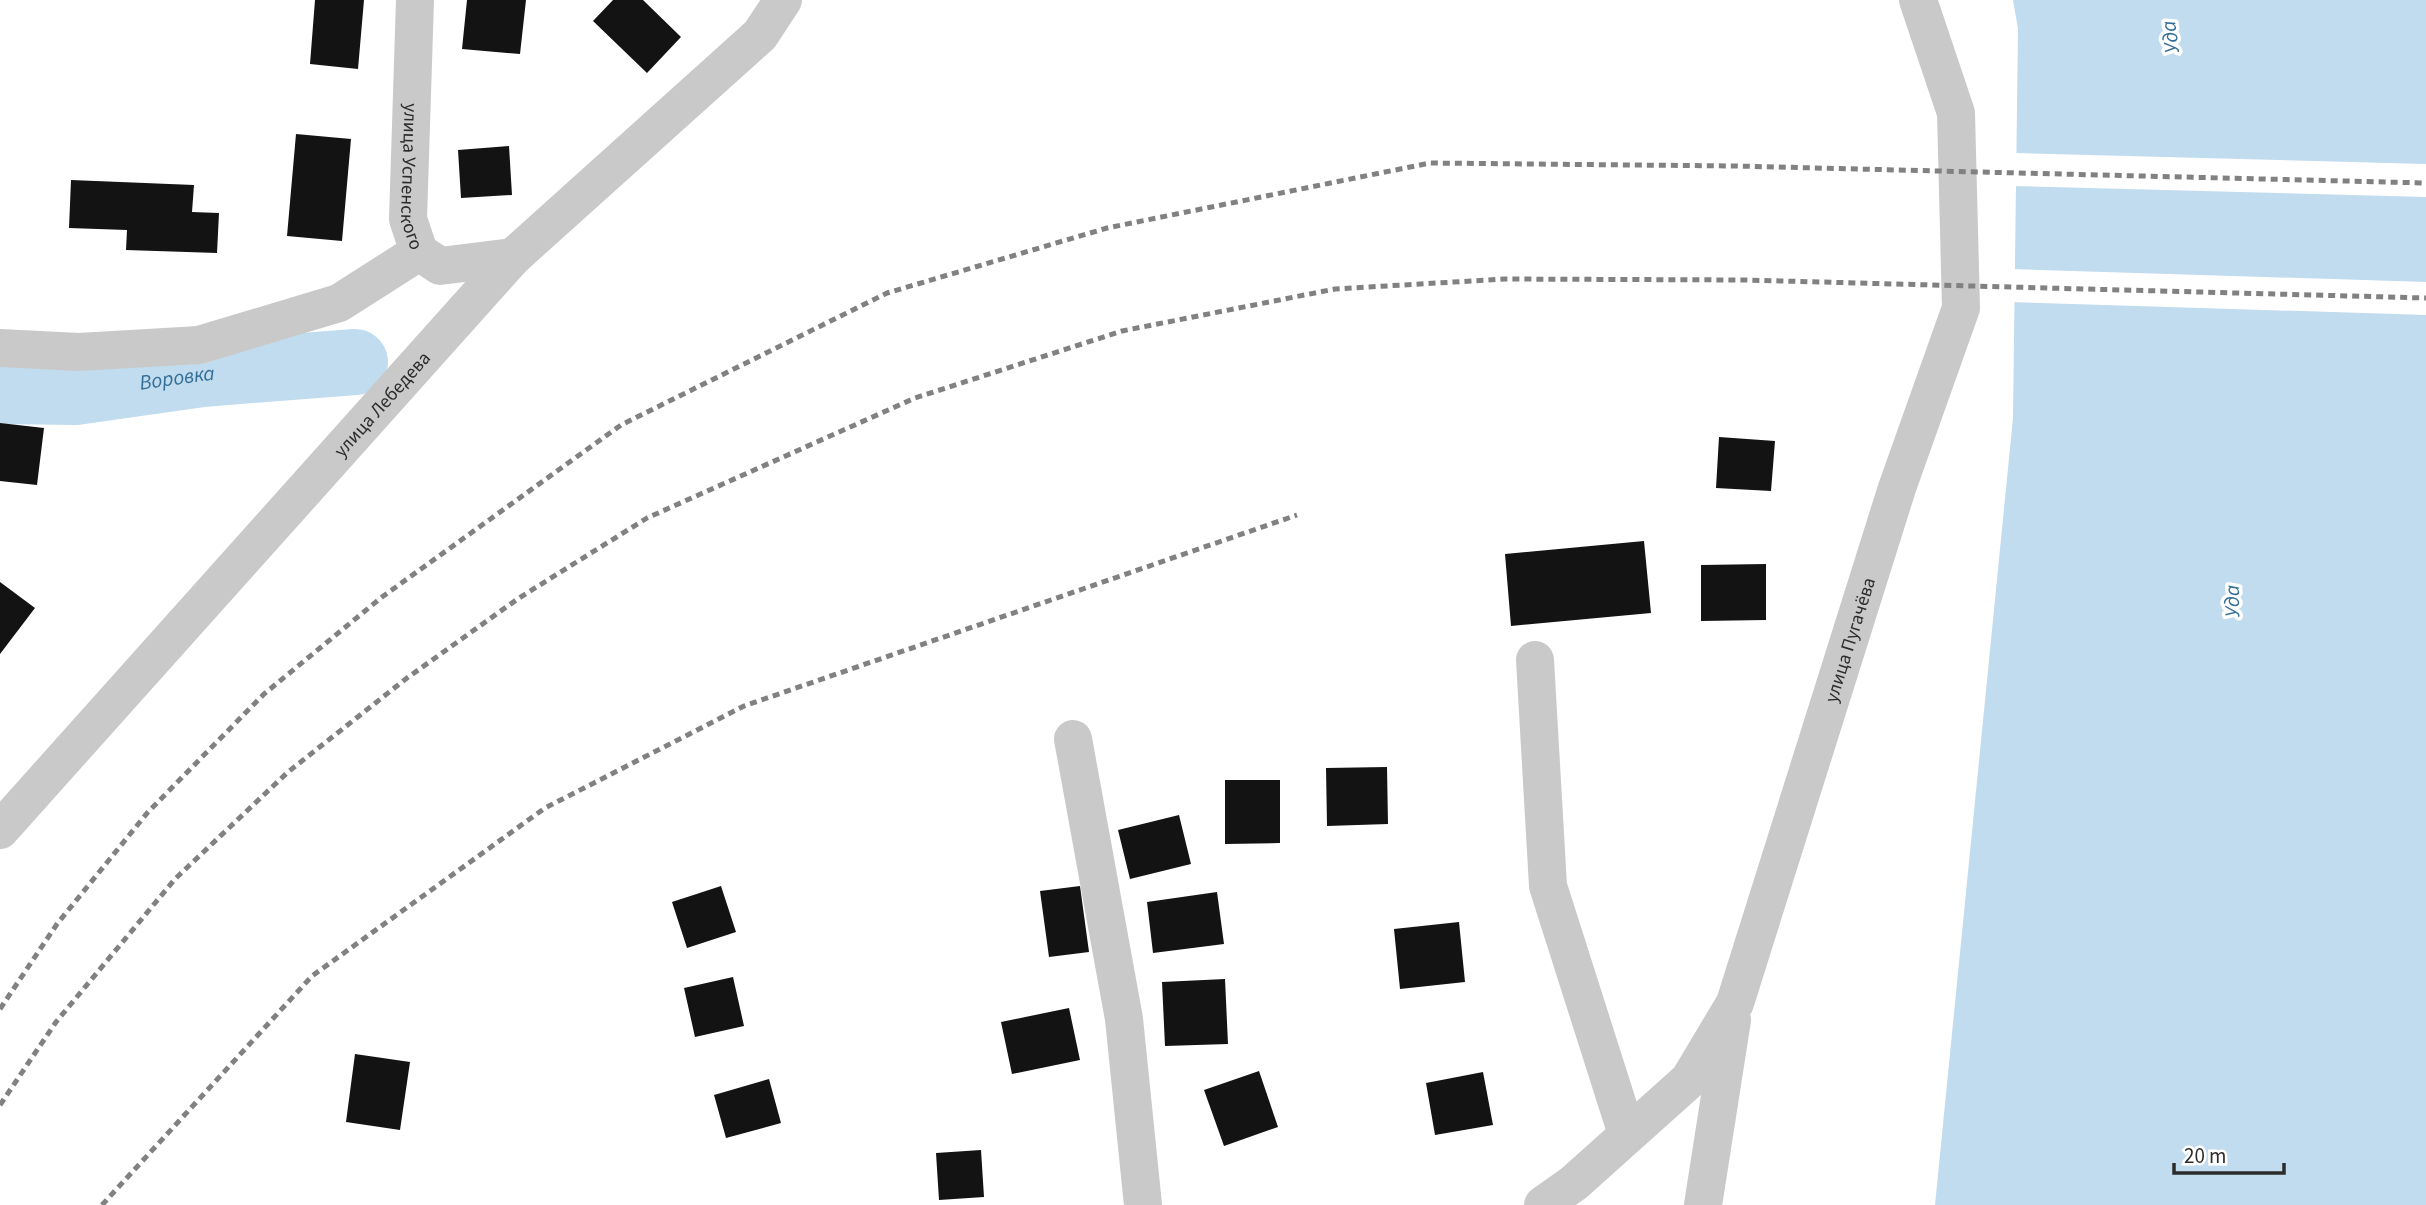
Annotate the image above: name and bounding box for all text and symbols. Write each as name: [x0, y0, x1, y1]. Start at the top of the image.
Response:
water label: Уда: [2153, 19, 2187, 55]
street label: улица Успенского: [393, 103, 429, 254]
street label: улица Лебедева: [328, 346, 437, 464]
water label: Воровка: [137, 358, 216, 398]
street label: улица Пугачёва: [1818, 574, 1883, 706]
water label: Уда: [2217, 585, 2247, 617]
scale bar: [2174, 1132, 2284, 1176]
text: 20 m: [2184, 1141, 2226, 1171]

